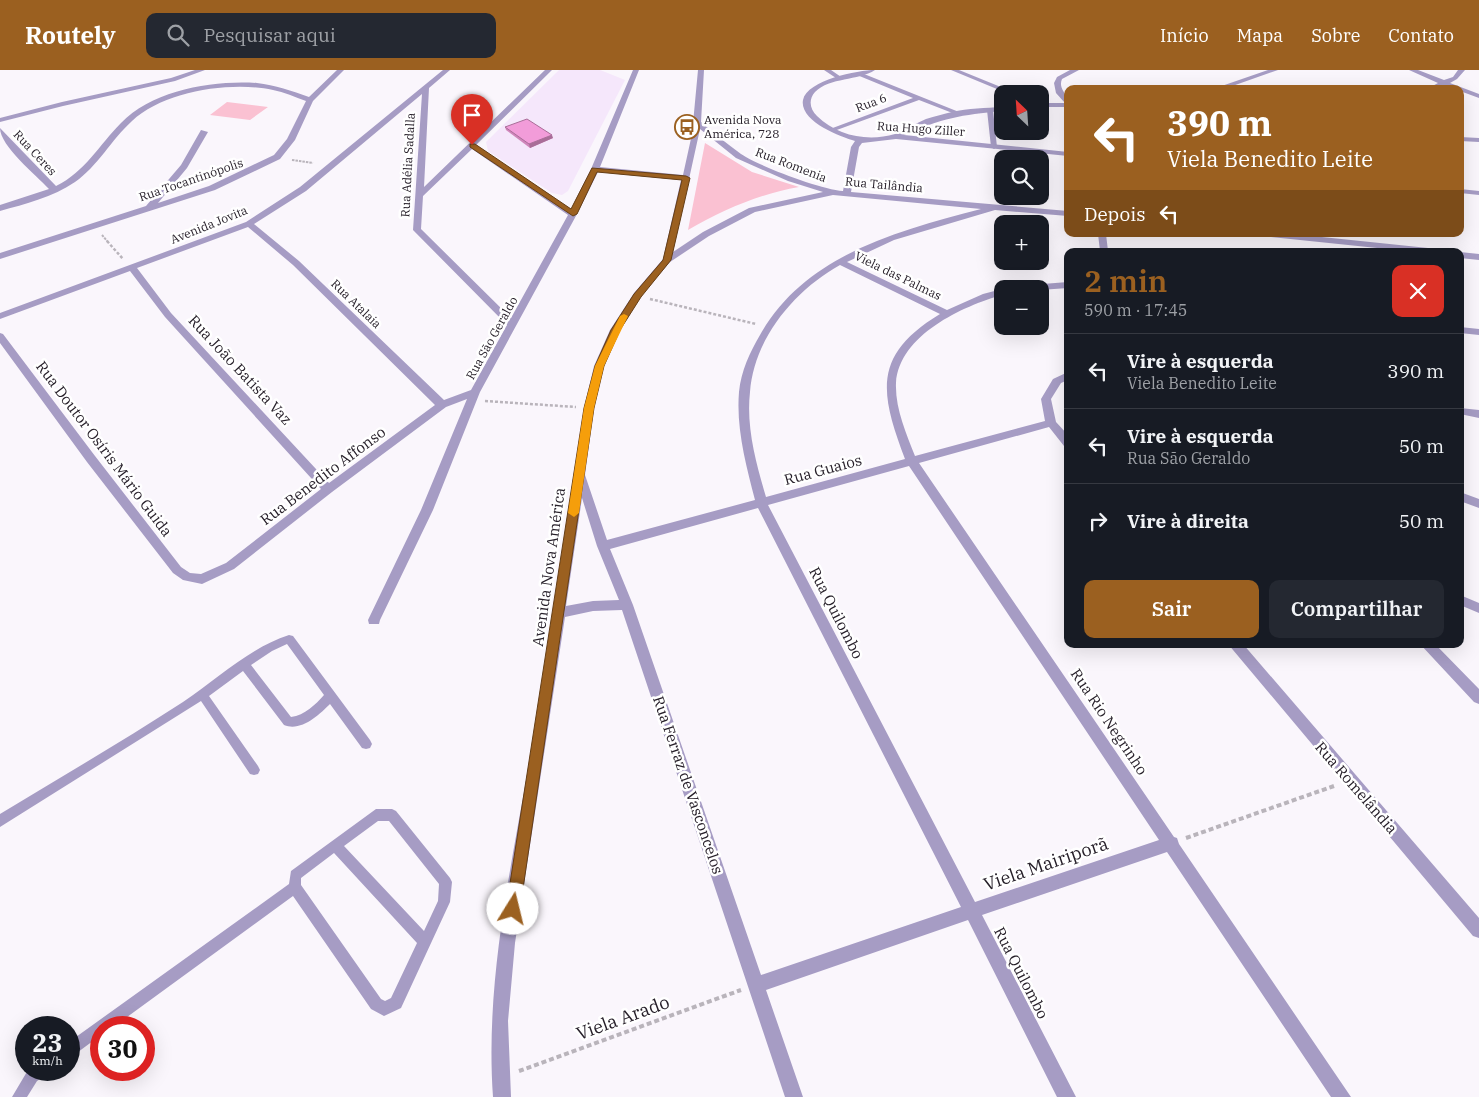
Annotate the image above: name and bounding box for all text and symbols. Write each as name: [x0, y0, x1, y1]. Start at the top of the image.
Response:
search box: [146, 13, 496, 58]
text: Routely: [25, 19, 116, 51]
icon: search: [164, 21, 192, 49]
text: Pesquisar aqui: [204, 23, 336, 47]
text: Início: [1160, 24, 1209, 47]
text: Mapa: [1237, 24, 1283, 47]
text: Sobre: [1311, 24, 1360, 47]
text: Contato: [1388, 24, 1454, 47]
north arrow: [994, 85, 1049, 140]
map controls: [994, 85, 1049, 335]
street label: Rua 6: [853, 90, 888, 115]
pin: [451, 94, 493, 145]
text: 390 m: [1167, 100, 1272, 146]
icon: arrive: [458, 101, 486, 129]
icon: left: [1084, 105, 1149, 170]
street label: Rua Adélia Sadalla: [397, 112, 418, 218]
place label: Avenida Nova América, 728: [704, 112, 782, 141]
bus stop icon: Avenida Nova América, 728: [674, 114, 700, 140]
street label: Rua Hugo Ziller: [877, 118, 966, 139]
street label: Rua Ceres: [11, 127, 60, 179]
street label: Rua Romenia: [753, 144, 829, 185]
text: Viela Benedito Leite: [1167, 144, 1373, 173]
button: search: [994, 150, 1049, 205]
street label: Rua Tocantinópolis: [137, 155, 245, 204]
street label: Rua Tailândia: [845, 174, 924, 195]
icon: left: [1155, 200, 1183, 228]
street label: Avenida Jovita: [168, 202, 250, 247]
text: Depois: [1084, 202, 1145, 226]
button: +: [994, 215, 1049, 270]
street label: Viela das Palmas: [852, 248, 944, 303]
text: 2 min: [1084, 261, 1167, 300]
button: close: [1392, 265, 1444, 317]
street label: Rua Atalaia: [328, 276, 385, 332]
button: −: [994, 280, 1049, 335]
street label: Rua São Geraldo: [463, 293, 521, 382]
text: 590 m · 17:45: [1084, 300, 1187, 320]
street label: Rua João Batista Vaz: [184, 311, 296, 429]
text: Vire à esquerda: [1127, 349, 1274, 373]
street label: Rua Doutor Osíris Mário Guida: [32, 357, 177, 540]
icon: left: [1084, 357, 1112, 385]
text: 390 m: [1387, 359, 1444, 383]
text: Viela Benedito Leite: [1127, 373, 1277, 393]
street label: Rua Benedito Affonso: [256, 422, 389, 529]
text: Vire à esquerda: [1127, 424, 1274, 448]
icon: left: [1084, 432, 1112, 460]
text: 50 m: [1399, 434, 1444, 458]
text: Rua São Geraldo: [1127, 448, 1250, 468]
street label: Rua Guaios: [782, 450, 864, 489]
street label: Avenida Nova América: [528, 486, 569, 648]
icon: right: [1084, 507, 1112, 535]
text: Vire à direita: [1127, 509, 1249, 533]
text: 50 m: [1399, 509, 1444, 533]
street label: Rua Quilombo: [805, 564, 868, 662]
button: Sair: [1084, 580, 1259, 638]
button: Compartilhar: [1269, 580, 1444, 638]
street label: Rua Rio Negrinho: [1067, 665, 1152, 779]
street label: Rua Ferraz de Vasconcelos: [649, 693, 728, 876]
street label: Rua Romelândia: [1311, 738, 1402, 838]
street label: Viela Mairiporã: [980, 831, 1111, 896]
position arrow: [486, 882, 538, 934]
street label: Rua Quilombo: [990, 924, 1053, 1022]
street label: Viela Arado: [573, 990, 673, 1045]
speed limit sign: 30: [90, 1016, 155, 1081]
text: 23: [32, 1026, 63, 1059]
text: km/h: [32, 1053, 63, 1068]

